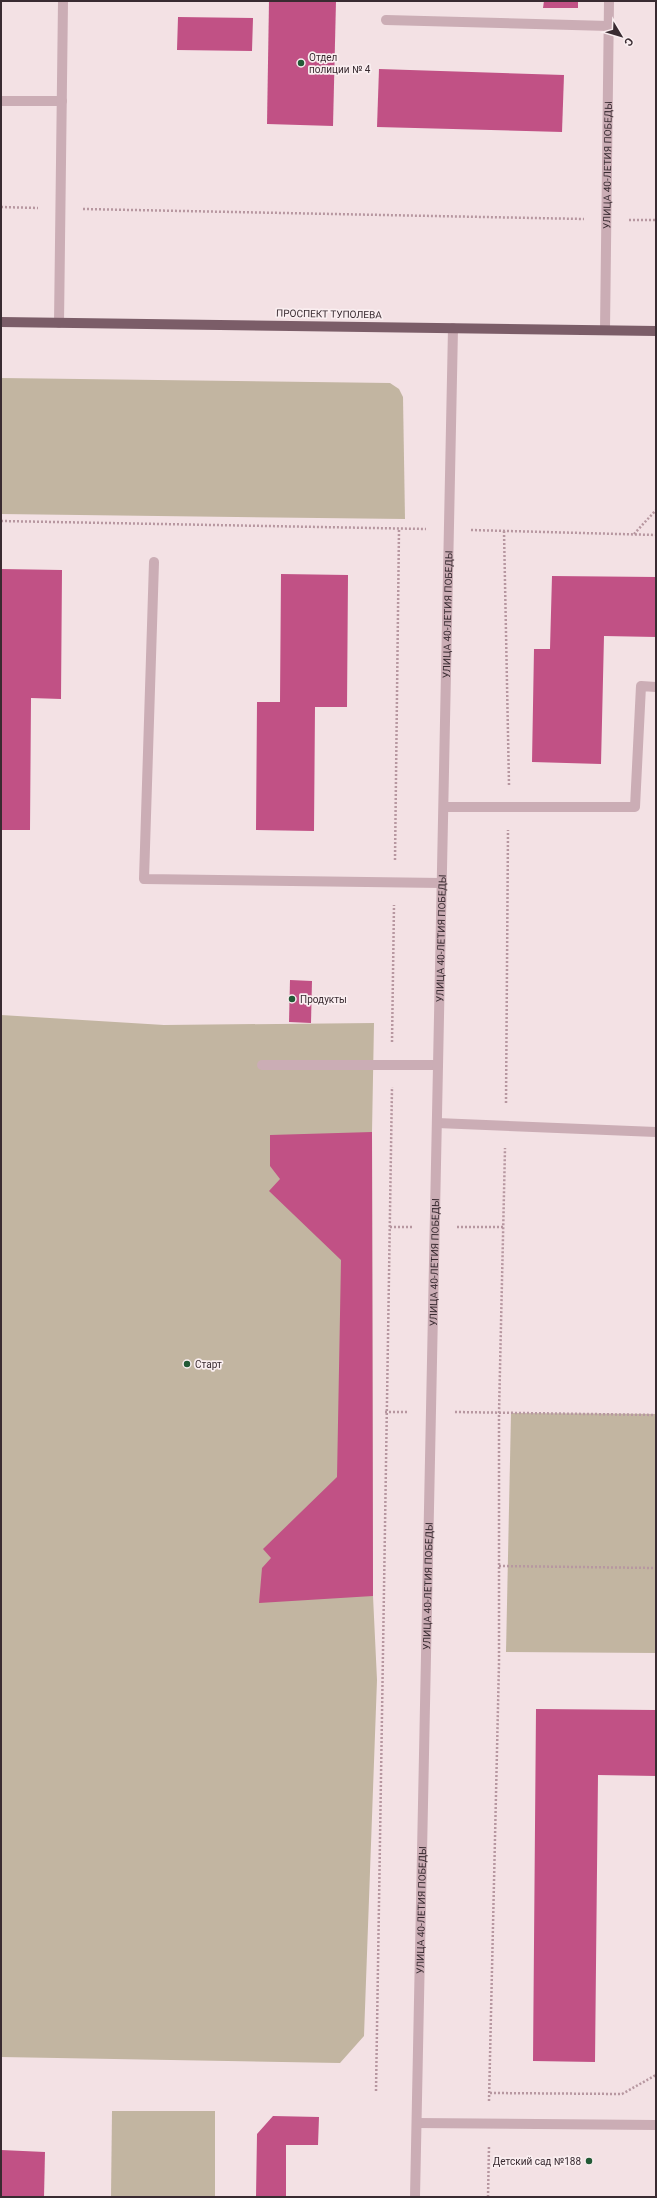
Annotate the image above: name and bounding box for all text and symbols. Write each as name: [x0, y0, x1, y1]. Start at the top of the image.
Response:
north arrow: [601, 16, 641, 56]
text: С: [621, 35, 636, 49]
place label: Отдел полиции № 4: [309, 52, 371, 75]
marker: Отдел полиции № 4: [296, 58, 306, 68]
street label: УЛИЦА 40-ЛЕТИЯ ПОБЕДЫ: [601, 101, 613, 229]
street label: ПРОСПЕКТ ТУПОЛЕВА: [276, 308, 382, 320]
street label: УЛИЦА 40-ЛЕТИЯ ПОБЕДЫ: [440, 550, 454, 678]
street label: УЛИЦА 40-ЛЕТИЯ ПОБЕДЫ: [434, 874, 447, 1002]
marker: Продукты: [287, 994, 297, 1004]
place label: Продукты: [300, 994, 347, 1005]
street label: УЛИЦА 40-ЛЕТИЯ ПОБЕДЫ: [427, 1198, 441, 1326]
marker: Старт: [182, 1359, 192, 1369]
place label: Старт: [195, 1359, 222, 1370]
street label: УЛИЦА 40-ЛЕТИЯ ПОБЕДЫ: [421, 1522, 434, 1650]
street label: УЛИЦА 40-ЛЕТИЯ ПОБЕДЫ: [414, 1846, 428, 1974]
place label: Детский сад №188: [493, 2156, 581, 2167]
marker: Детский сад №188: [584, 2156, 594, 2166]

